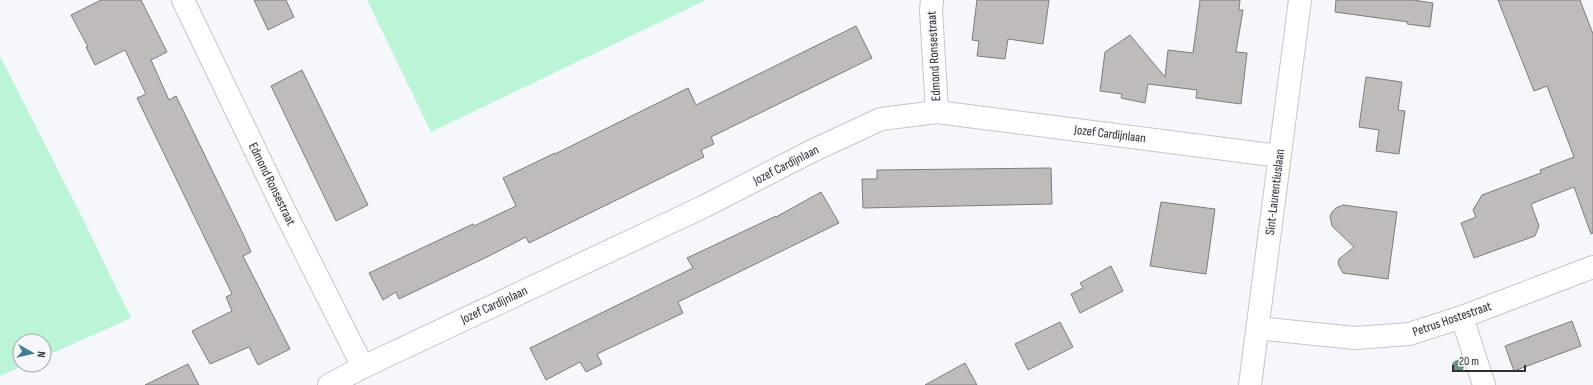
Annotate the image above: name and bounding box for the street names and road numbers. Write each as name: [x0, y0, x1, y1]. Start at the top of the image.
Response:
street label: Edmond Ronsestraat: [924, 10, 944, 102]
street label: Jozef Cardijnlaan: [1072, 122, 1147, 146]
street label: Edmond Ronsestraat: [245, 140, 299, 228]
street label: Jozef Cardijnlaan: [749, 142, 822, 189]
street label: Sint-Laurentiuslaan: [1262, 148, 1288, 236]
street label: Jozef Cardijnlaan: [457, 283, 530, 328]
street label: Petrus Hostestraat: [1410, 298, 1494, 340]

